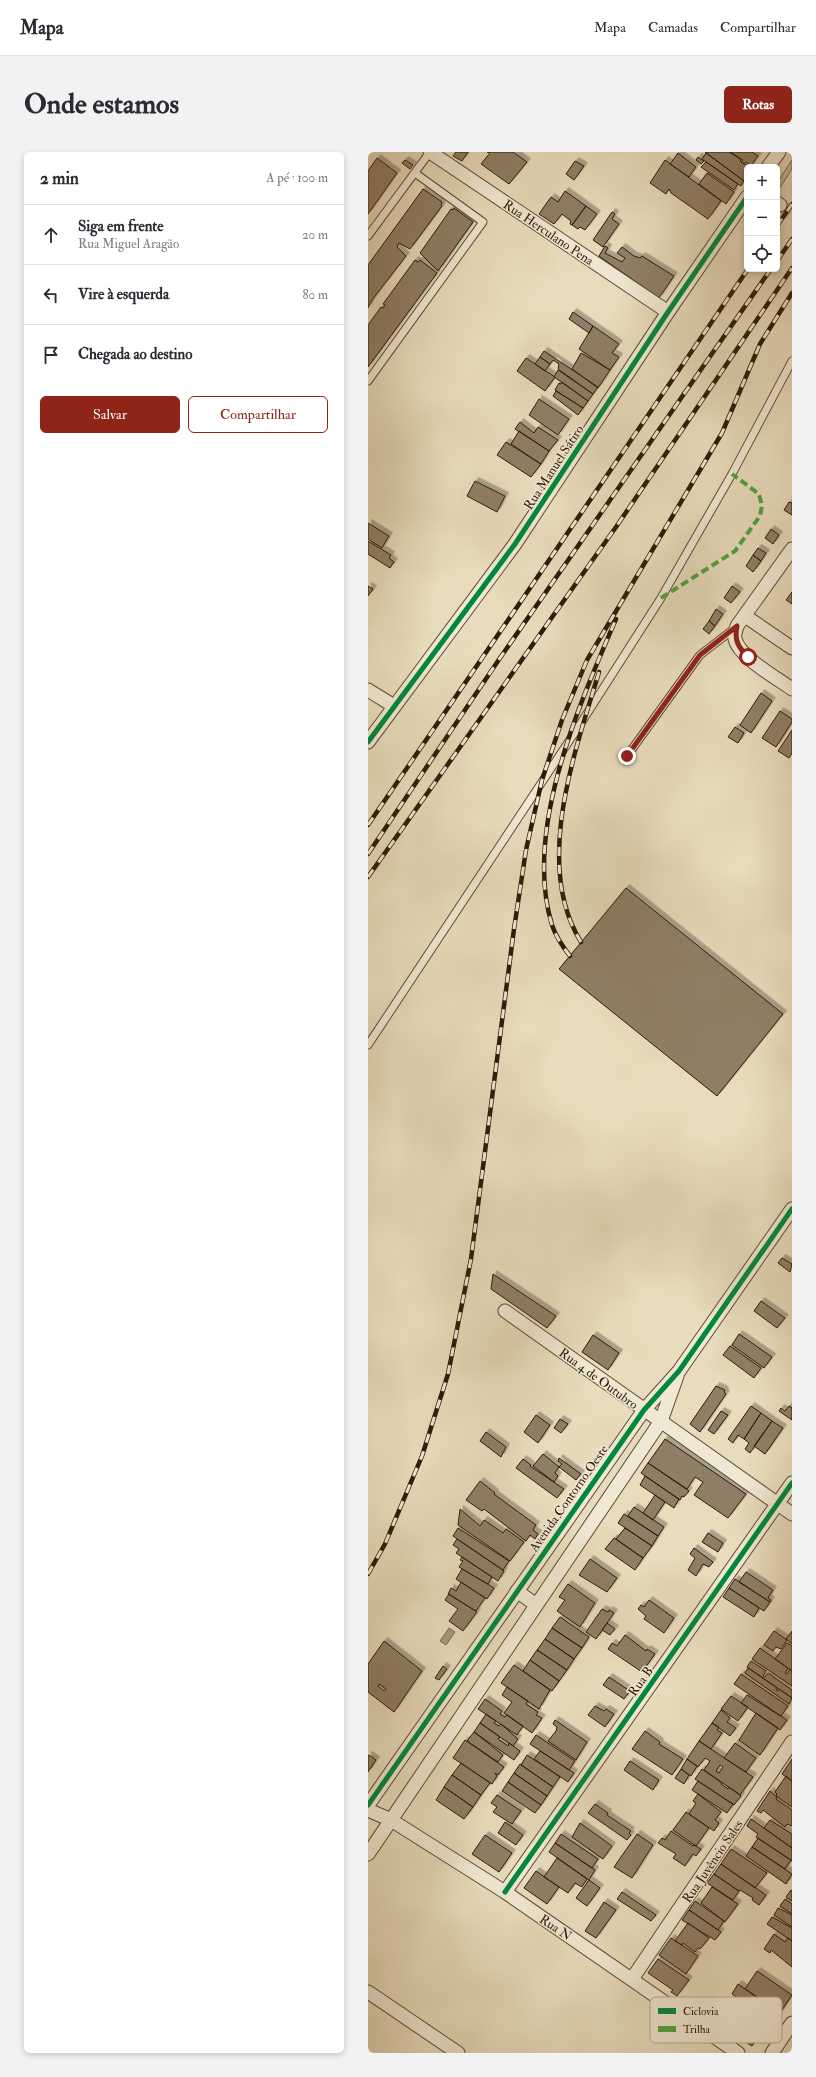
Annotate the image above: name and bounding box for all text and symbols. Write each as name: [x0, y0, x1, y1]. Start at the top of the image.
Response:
text: Mapa: [20, 16, 64, 40]
text: Mapa: [594, 19, 626, 36]
text: Camadas: [648, 19, 698, 36]
text: Compartilhar: [720, 19, 796, 36]
button: Rotas: [724, 86, 792, 123]
text: Onde estamos: [24, 87, 179, 122]
map controls: [744, 164, 780, 272]
button: +: [744, 164, 780, 200]
text: 2 min: [40, 168, 79, 189]
text: A pé · 100 m: [266, 170, 328, 186]
street label: Rua Herculano Pena: [500, 197, 597, 269]
button: −: [744, 200, 780, 236]
text: Siga em frente: [78, 217, 164, 236]
icon: ahead: [40, 224, 62, 246]
text: 20 m: [302, 227, 328, 243]
text: Rua Miguel Aragão: [78, 236, 179, 252]
button: locate: [744, 236, 780, 272]
icon: left: [40, 284, 62, 306]
text: Vire à esquerda: [78, 285, 169, 304]
text: 80 m: [302, 287, 328, 303]
icon: arrive: [40, 344, 62, 366]
text: Chegada ao destino: [78, 345, 193, 364]
button: Salvar: [40, 396, 180, 433]
button: Compartilhar: [188, 396, 328, 433]
street label: Rua Manuel Sátiro: [520, 422, 587, 513]
route start: [739, 648, 757, 666]
route end: [618, 747, 636, 765]
street label: Rua 4 de Outubro: [556, 1345, 641, 1413]
street label: Avenida Contorno Oeste: [525, 1442, 612, 1556]
street label: Rua B: [625, 1664, 657, 1699]
street label: Rua Juvêncio Sales: [679, 1817, 747, 1906]
street label: Rua N: [536, 1911, 575, 1945]
legend: [650, 1997, 782, 2043]
text: Ciclovia: [683, 2005, 719, 2018]
text: Trilha: [683, 2023, 711, 2036]

